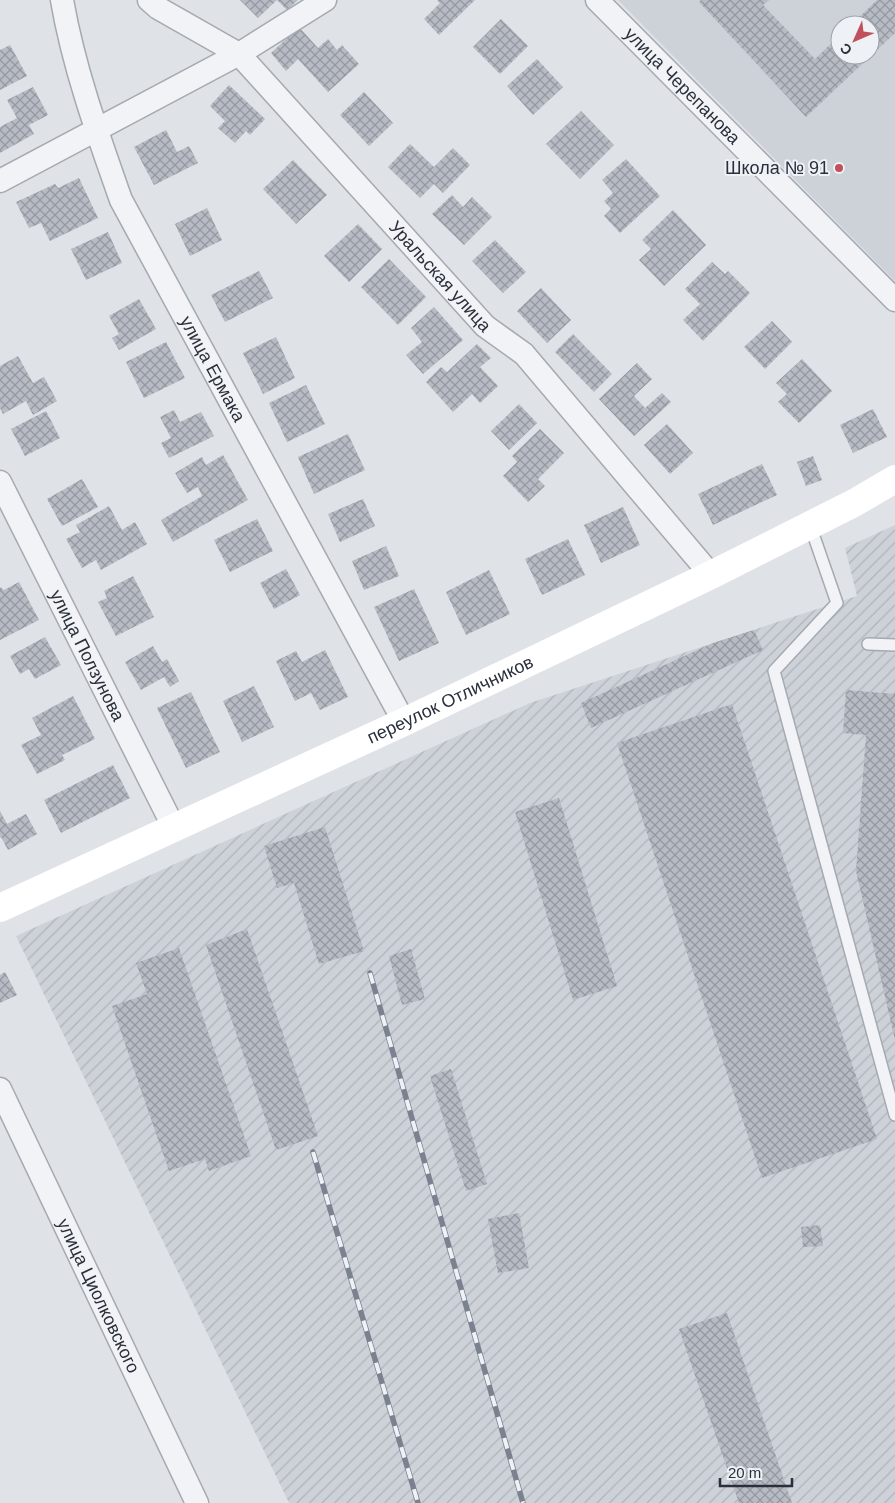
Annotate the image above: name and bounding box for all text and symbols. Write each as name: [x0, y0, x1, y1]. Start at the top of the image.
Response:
north arrow: [830, 15, 880, 65]
street label: улица Черепанова: [620, 24, 745, 149]
text: С: [837, 40, 855, 58]
place label: Школа № 91: [725, 158, 829, 178]
marker: Школа № 91: [833, 162, 845, 174]
street label: Уральская улица: [385, 217, 496, 337]
street label: улица Ермака: [176, 313, 250, 426]
street label: улица Ползунова: [46, 586, 129, 725]
street label: переулок Отличников: [364, 652, 536, 748]
street label: улица Циолковского: [53, 1215, 144, 1376]
scale bar: [720, 1456, 792, 1488]
text: 20 m: [728, 1464, 761, 1481]

